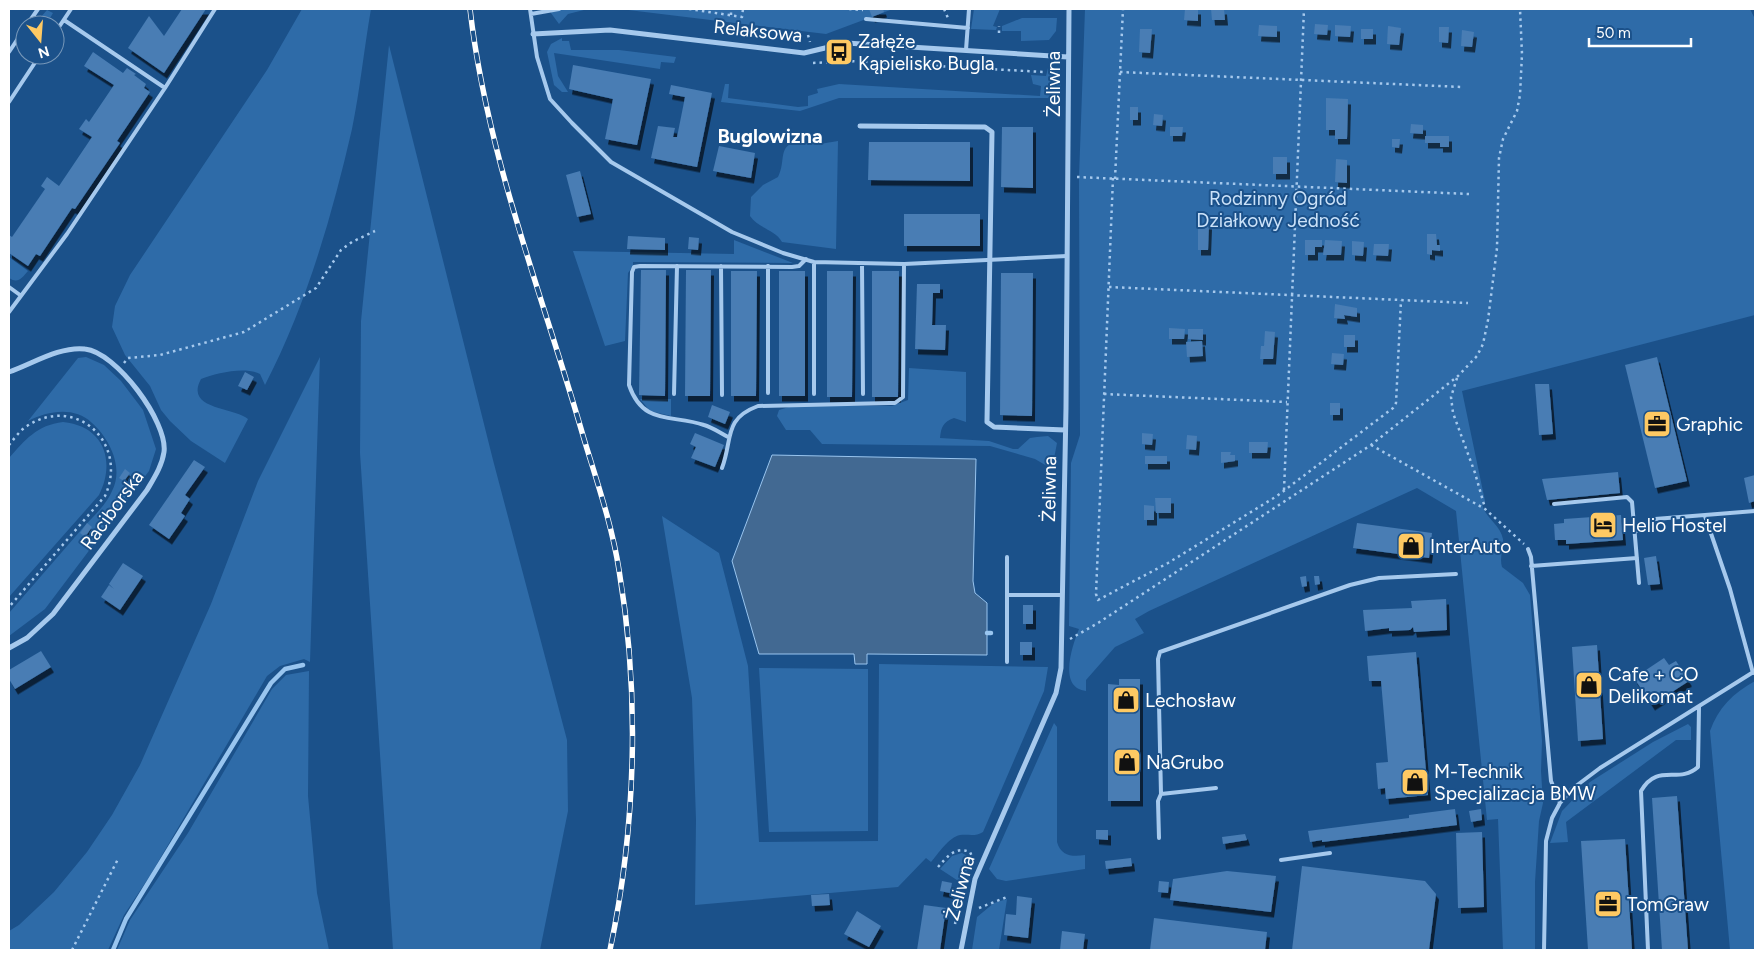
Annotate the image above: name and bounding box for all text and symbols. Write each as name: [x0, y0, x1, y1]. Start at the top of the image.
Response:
north arrow: [15, 15, 65, 65]
street label: Relaksowa: [712, 15, 804, 47]
scale bar: [1589, 15, 1692, 47]
text: 50 m: [1596, 24, 1631, 42]
place label: Załęże Kąpielisko Bugla: [858, 30, 995, 75]
bus stop icon: Załęże Kąpielisko Bugla: [824, 37, 854, 67]
text: N: [36, 42, 51, 62]
street label: Żeliwna: [1042, 51, 1065, 117]
district label: Buglowizna: [717, 124, 823, 148]
park label: Rodzinny Ogród Działkowy Jedność: [1196, 187, 1360, 232]
office icon: Graphic: [1642, 409, 1672, 439]
place label: Graphic: [1676, 413, 1743, 436]
street label: Żeliwna: [1037, 456, 1061, 522]
street label: Raciborska: [76, 466, 148, 554]
hotel icon: Helio Hostel: [1588, 510, 1618, 540]
place label: Helio Hostel: [1622, 514, 1727, 537]
shop icon: InterAuto: [1396, 531, 1426, 561]
place label: InterAuto: [1430, 535, 1511, 558]
place label: Cafe + CO Delikomat: [1608, 663, 1698, 708]
shop icon: Cafe + CO Delikomat: [1574, 670, 1604, 700]
shop icon: Lechosław: [1111, 685, 1141, 715]
place label: Lechosław: [1145, 689, 1236, 712]
shop icon: NaGrubo: [1112, 747, 1142, 777]
place label: NaGrubo: [1146, 751, 1224, 774]
place label: M-Technik Specjalizacja BMW: [1434, 760, 1596, 805]
shop icon: M-Technik Specjalizacja BMW: [1400, 767, 1430, 797]
street label: Żeliwna: [940, 853, 980, 923]
office icon: TomGraw: [1593, 889, 1623, 919]
place label: TomGraw: [1627, 893, 1709, 916]

